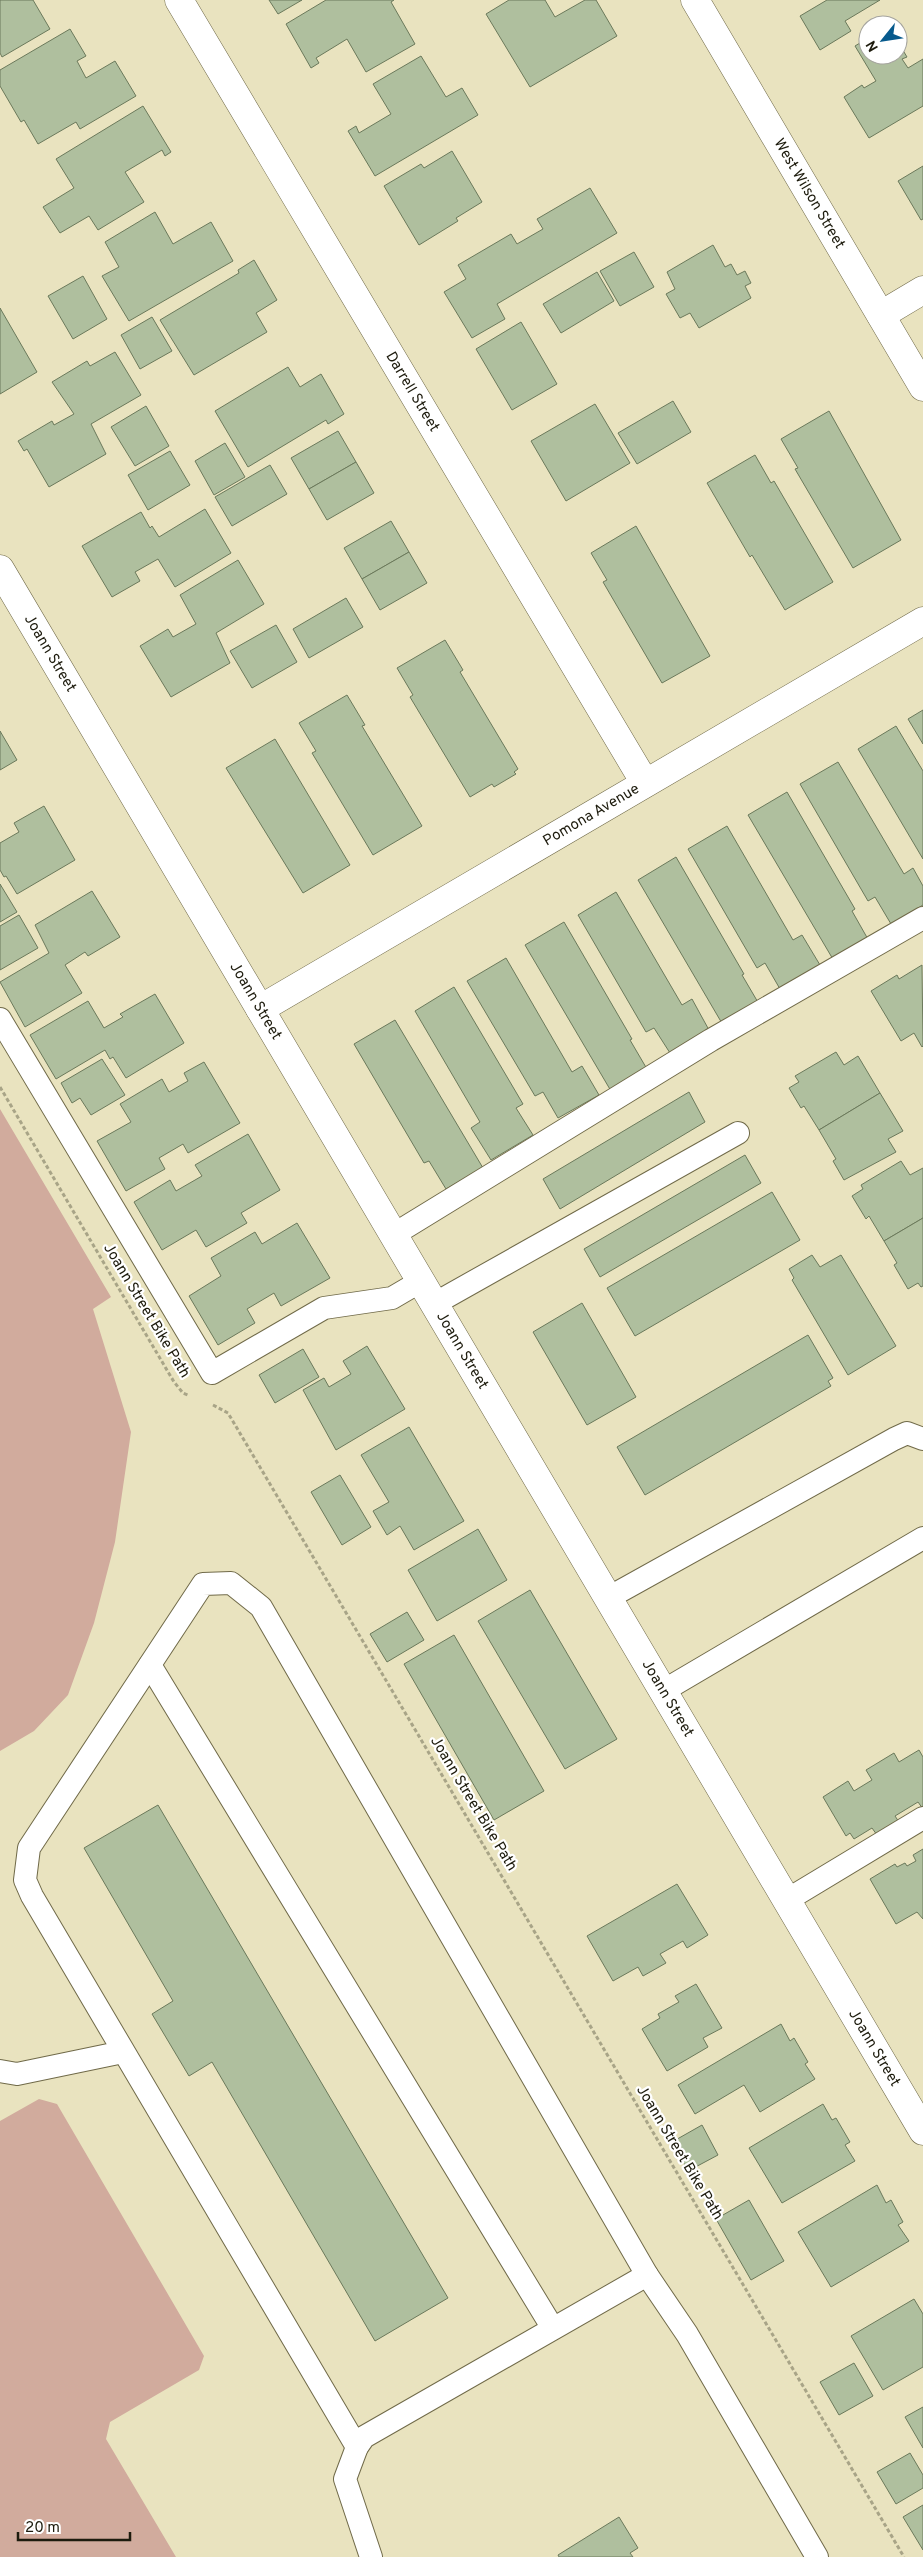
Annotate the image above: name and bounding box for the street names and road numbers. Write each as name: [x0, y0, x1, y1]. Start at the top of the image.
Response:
street label: West Wilson Street: [769, 135, 849, 252]
street label: Darrell Street: [381, 348, 443, 435]
street label: Joann Street: [20, 611, 80, 696]
street label: Pomona Avenue: [540, 779, 643, 851]
street label: Joann Street: [225, 959, 286, 1043]
street label: Joann Street Bike Path: [98, 1240, 194, 1382]
street label: Joann Street: [432, 1309, 492, 1393]
street label: Joann Street: [637, 1656, 698, 1741]
street label: Joann Street Bike Path: [425, 1733, 521, 1875]
street label: Joann Street: [844, 2006, 904, 2090]
street label: Joann Street Bike Path: [631, 2082, 727, 2224]

